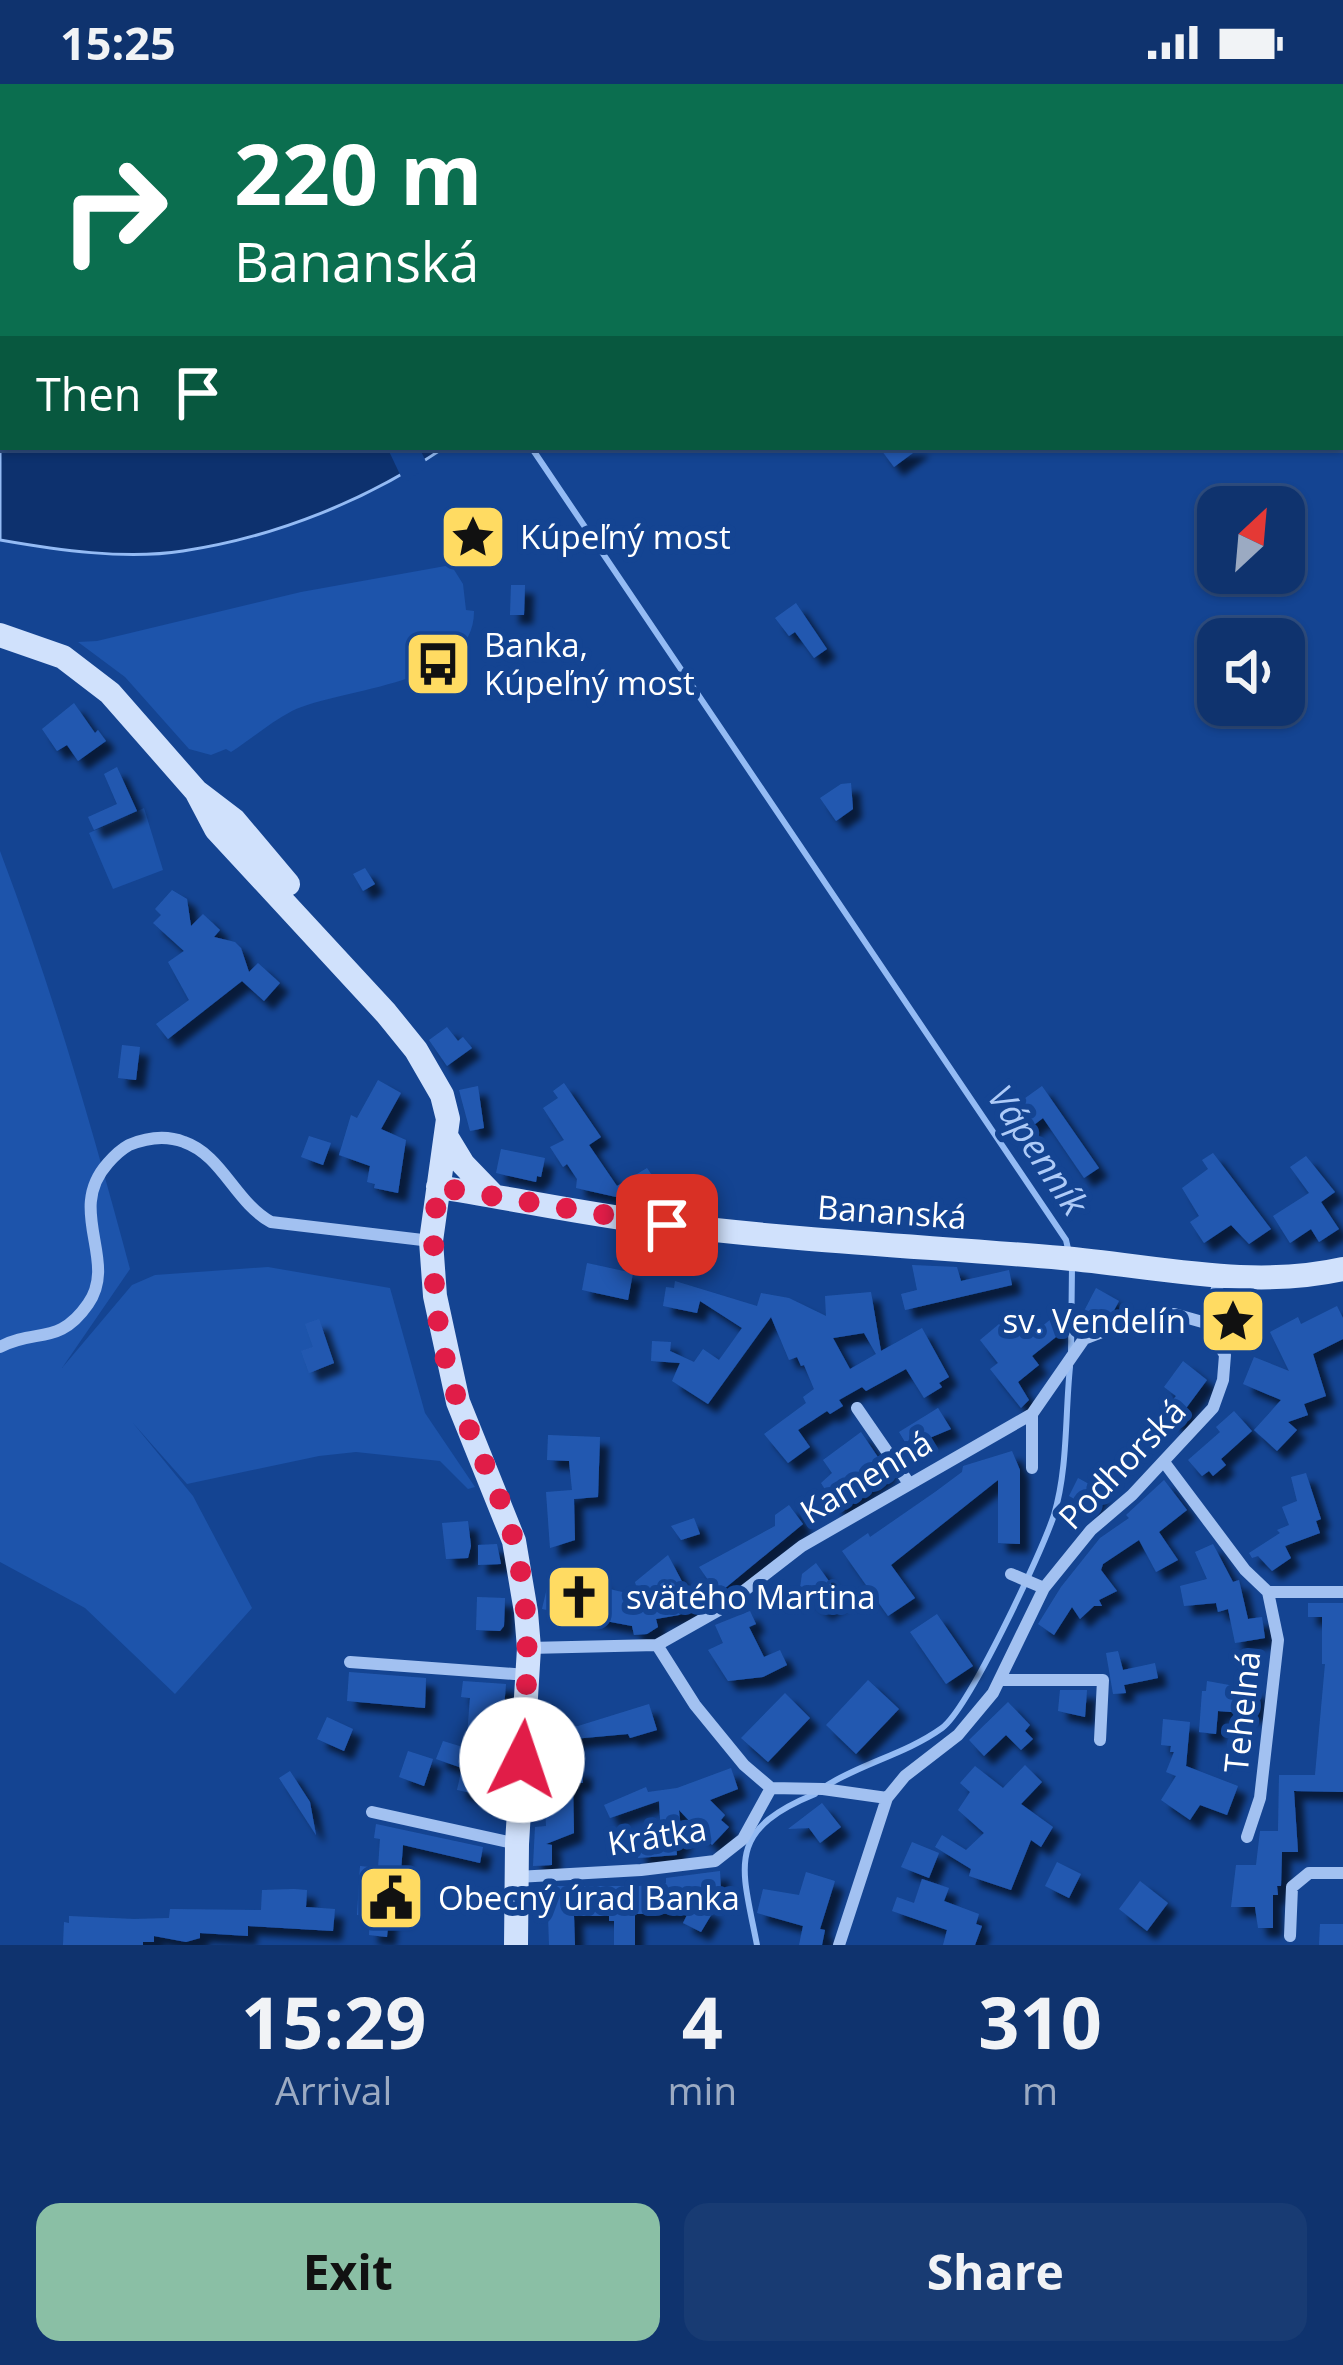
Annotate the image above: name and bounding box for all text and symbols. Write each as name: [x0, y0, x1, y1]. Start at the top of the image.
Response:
text: 15:25: [60, 12, 176, 73]
text: 220 m: [234, 115, 482, 230]
icon: right: [36, 132, 192, 288]
text: Bananská: [234, 224, 479, 298]
icon: arrive: [165, 360, 231, 426]
text: Then: [36, 363, 141, 424]
north arrow: [1197, 486, 1305, 594]
map controls: [1197, 486, 1305, 726]
place icon: Kúpeľný most: [438, 502, 508, 572]
place label: Kúpeľný most: [520, 514, 731, 559]
button: sound: [1197, 618, 1305, 726]
place label: Banka, Kúpeľný most: [484, 622, 695, 705]
bus stop icon: Banka, Kúpeľný most: [403, 629, 473, 699]
water label: Vápenník: [977, 1075, 1101, 1226]
pin: [616, 1174, 718, 1276]
street label: Bananská: [816, 1184, 968, 1239]
icon: arrive: [634, 1192, 700, 1258]
place icon: sv. Vendelín: [1198, 1286, 1268, 1356]
place label: sv. Vendelín: [1002, 1298, 1186, 1343]
street label: Podhorská: [1048, 1389, 1195, 1539]
street label: Kamenná: [791, 1420, 940, 1534]
church icon: svätého Martina: [544, 1562, 614, 1632]
place label: svätého Martina: [626, 1574, 876, 1619]
street label: Tehelná: [1213, 1649, 1270, 1775]
position arrow: [459, 1697, 585, 1823]
street label: Krátka: [604, 1806, 710, 1866]
public building icon: Obecný úrad Banka: [356, 1863, 426, 1933]
place label: Obecný úrad Banka: [438, 1875, 740, 1920]
text: 15:29: [241, 1972, 426, 2070]
text: 4: [682, 1972, 723, 2070]
text: 310: [978, 1972, 1102, 2070]
text: Arrival: [275, 2063, 392, 2116]
text: min: [667, 2063, 737, 2116]
text: m: [1022, 2063, 1058, 2116]
button: Exit: [36, 2203, 660, 2341]
button: Share: [684, 2203, 1307, 2341]

